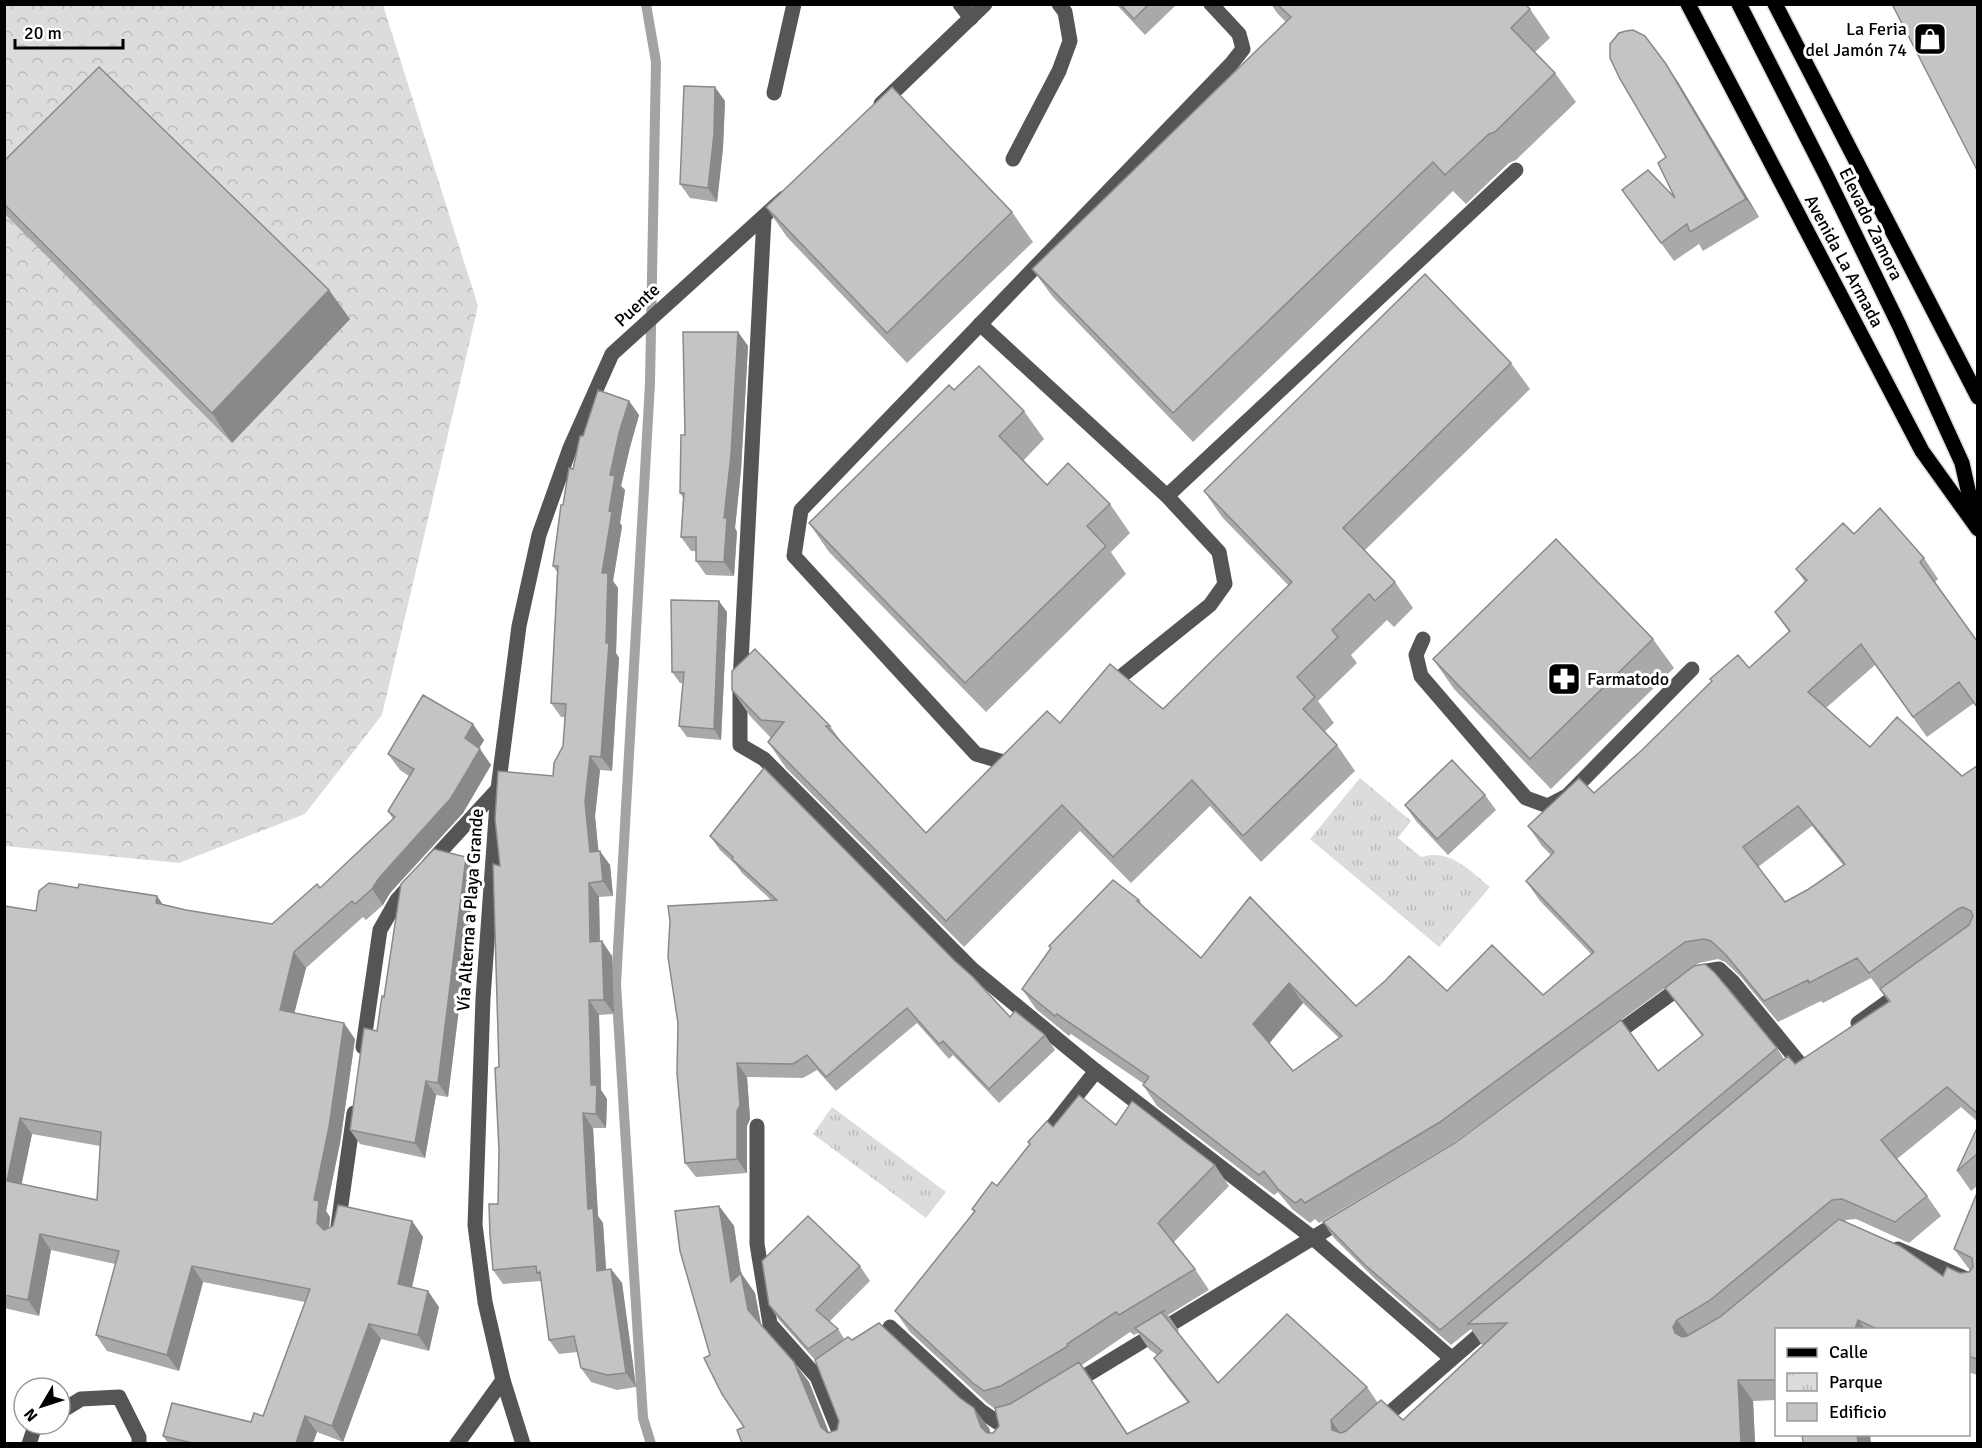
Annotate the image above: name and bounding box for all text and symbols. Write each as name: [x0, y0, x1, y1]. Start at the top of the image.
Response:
scale bar: [15, 12, 123, 50]
place label: La Feria del Jamón 74: [1806, 18, 1907, 61]
shop icon: La Feria del Jamón 74: [1912, 21, 1948, 57]
text: 20 m: [24, 22, 62, 44]
street label: Elevado Zamora: [1834, 164, 1908, 284]
street label: Avenida La Armada: [1800, 191, 1888, 331]
street label: Puente: [610, 279, 664, 331]
pharmacy icon: Farmatodo: [1546, 661, 1582, 697]
place label: Farmatodo: [1587, 668, 1669, 690]
street label: Vía Alterna a Playa Grande: [452, 808, 488, 1012]
legend: [1775, 1328, 1970, 1436]
text: Calle: [1829, 1341, 1868, 1363]
text: Parque: [1829, 1371, 1883, 1393]
north arrow: [12, 1376, 72, 1436]
text: Edificio: [1829, 1401, 1887, 1423]
text: N: [20, 1404, 42, 1425]

